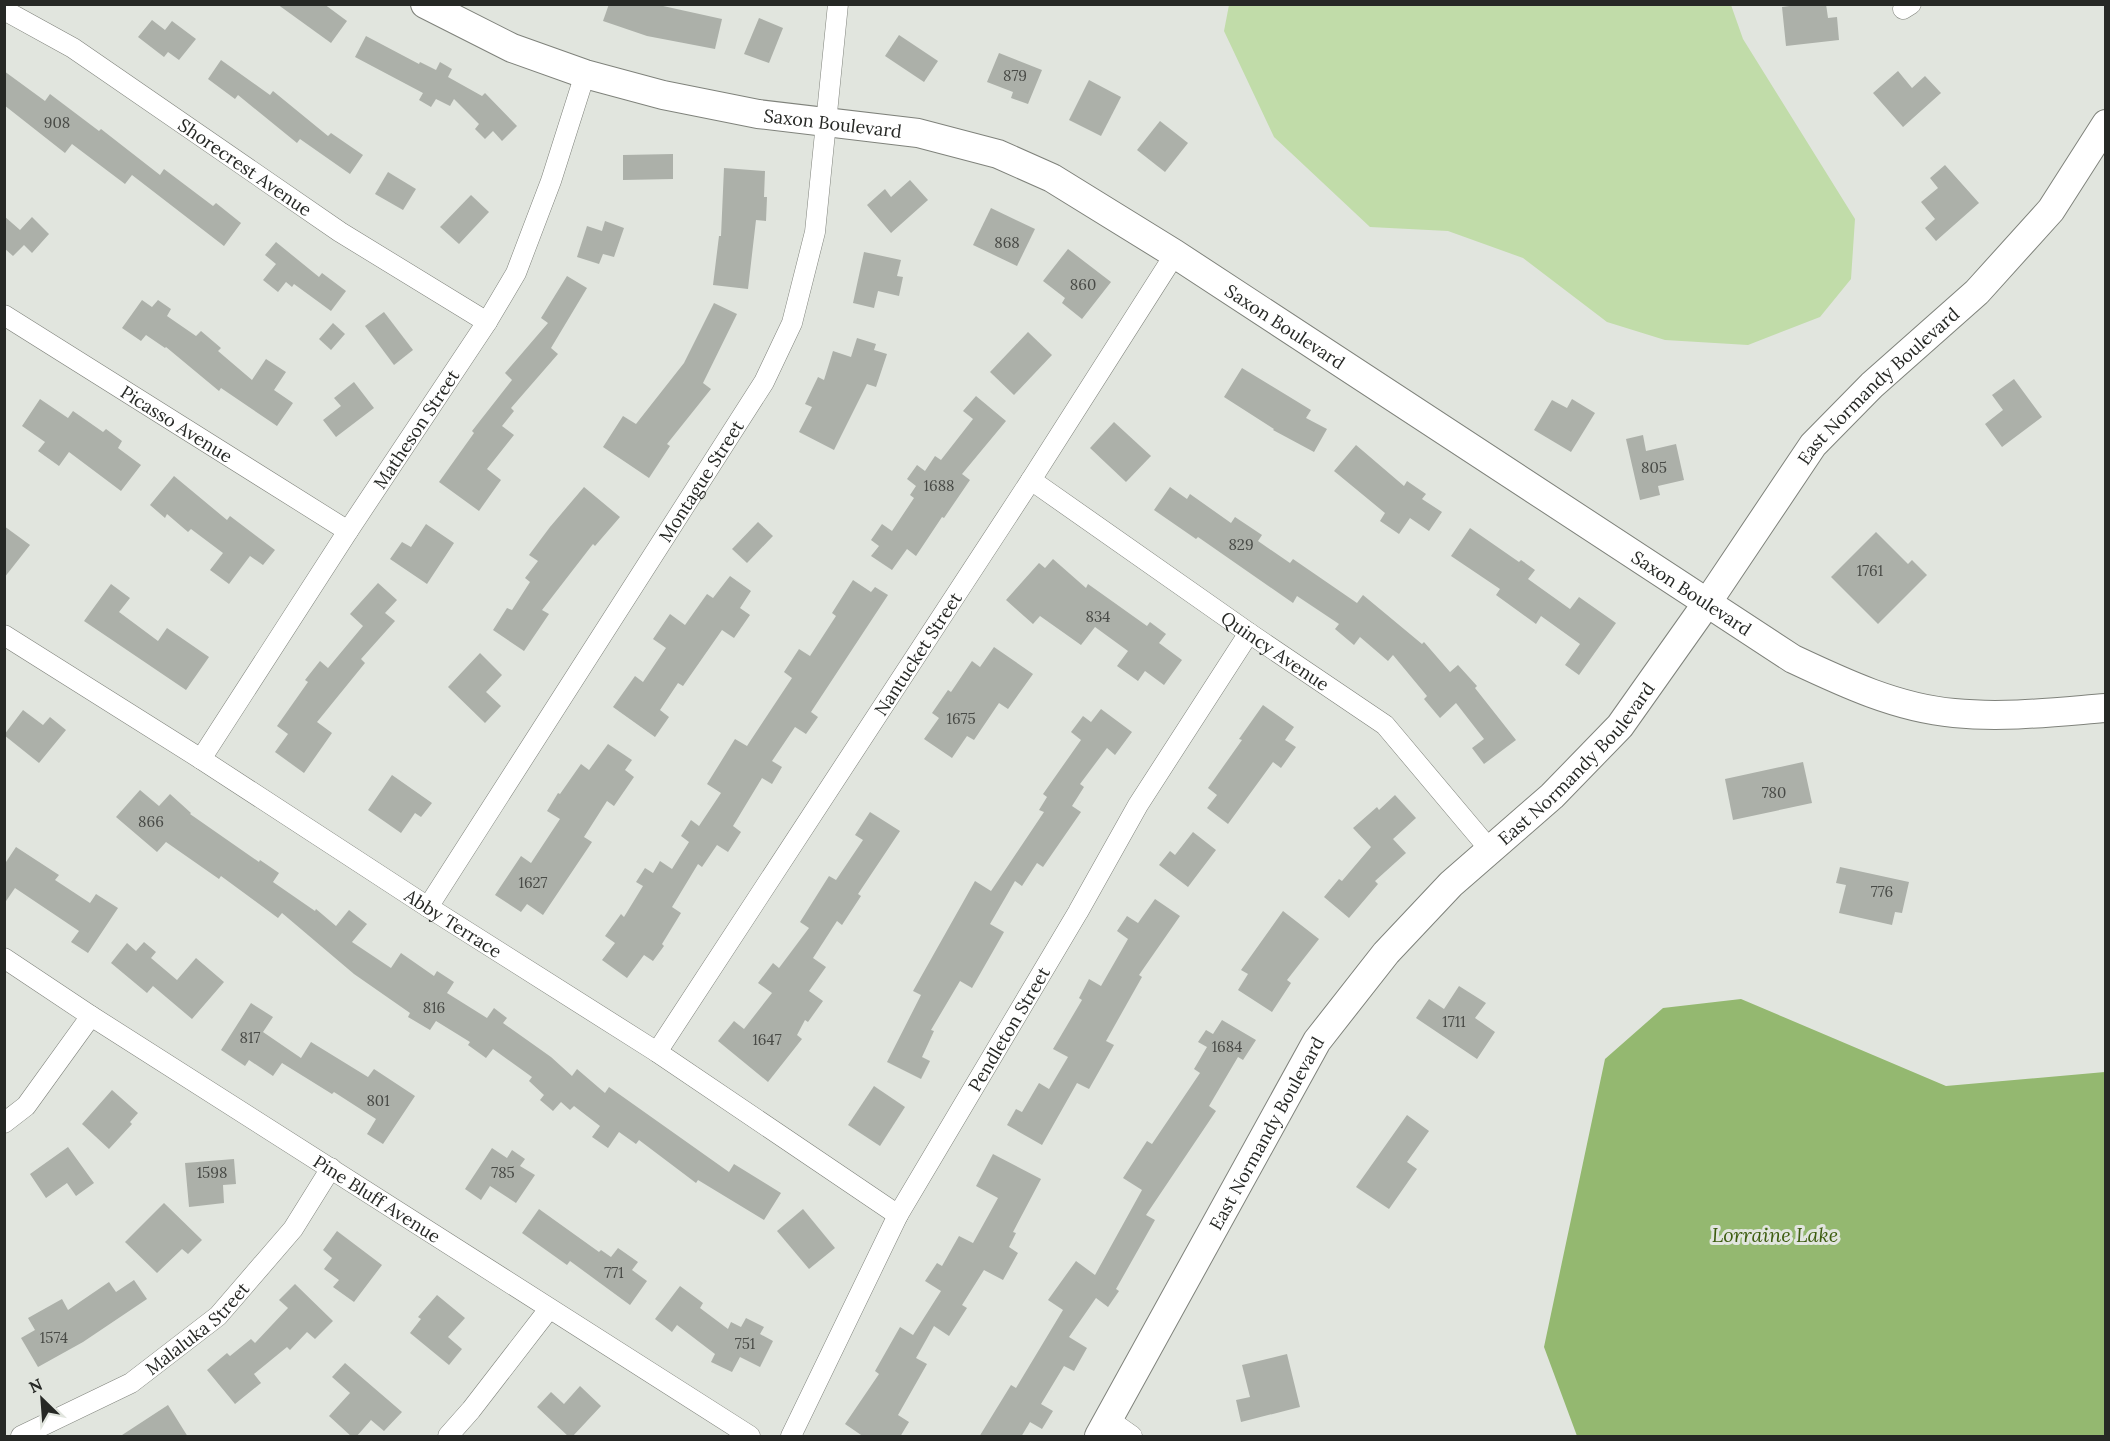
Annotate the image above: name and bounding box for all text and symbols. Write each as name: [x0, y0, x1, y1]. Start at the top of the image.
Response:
house number: 879: [1003, 66, 1027, 85]
street label: Saxon Boulevard: [763, 103, 903, 143]
house number: 908: [44, 113, 70, 132]
street label: Shorecrest Avenue: [174, 113, 317, 221]
house number: 868: [994, 233, 1020, 252]
house number: 860: [1070, 275, 1096, 294]
street label: Saxon Boulevard: [1221, 279, 1350, 374]
street label: East Normandy Boulevard: [1792, 302, 1964, 469]
street label: Matheson Street: [368, 365, 464, 493]
street label: Picasso Avenue: [116, 380, 237, 467]
street label: Montague Street: [653, 416, 748, 546]
house number: 805: [1641, 458, 1667, 477]
house number: 1688: [924, 476, 955, 495]
house number: 829: [1228, 535, 1254, 554]
street label: Saxon Boulevard: [1627, 545, 1756, 640]
house number: 1761: [1857, 561, 1883, 580]
street label: Nantucket Street: [869, 587, 966, 720]
street label: Quincy Avenue: [1217, 606, 1334, 696]
house number: 834: [1086, 607, 1110, 626]
street label: East Normandy Boulevard: [1493, 677, 1659, 850]
house number: 1675: [946, 709, 976, 728]
house number: 780: [1762, 783, 1786, 802]
house number: 866: [138, 812, 164, 831]
house number: 1627: [518, 873, 548, 892]
house number: 776: [1871, 882, 1893, 901]
street label: Abby Terrace: [400, 883, 507, 963]
street label: Pendleton Street: [963, 962, 1054, 1095]
house number: 816: [423, 998, 445, 1017]
house number: 1711: [1442, 1012, 1466, 1031]
house number: 817: [240, 1028, 260, 1047]
house number: 1647: [752, 1030, 782, 1049]
street label: East Normandy Boulevard: [1204, 1032, 1329, 1234]
house number: 1684: [1212, 1037, 1242, 1056]
house number: 801: [366, 1091, 390, 1110]
street label: Pine Bluff Avenue: [309, 1149, 445, 1248]
house number: 1598: [197, 1163, 227, 1182]
house number: 785: [491, 1163, 515, 1182]
water label: Lorraine Lake: [1712, 1222, 1838, 1247]
house number: 771: [604, 1263, 624, 1282]
street label: Malaluka Street: [140, 1277, 254, 1379]
house number: 1574: [40, 1328, 68, 1347]
house number: 751: [735, 1334, 755, 1353]
north arrow: [12, 1369, 72, 1429]
text: N: [26, 1374, 45, 1397]

